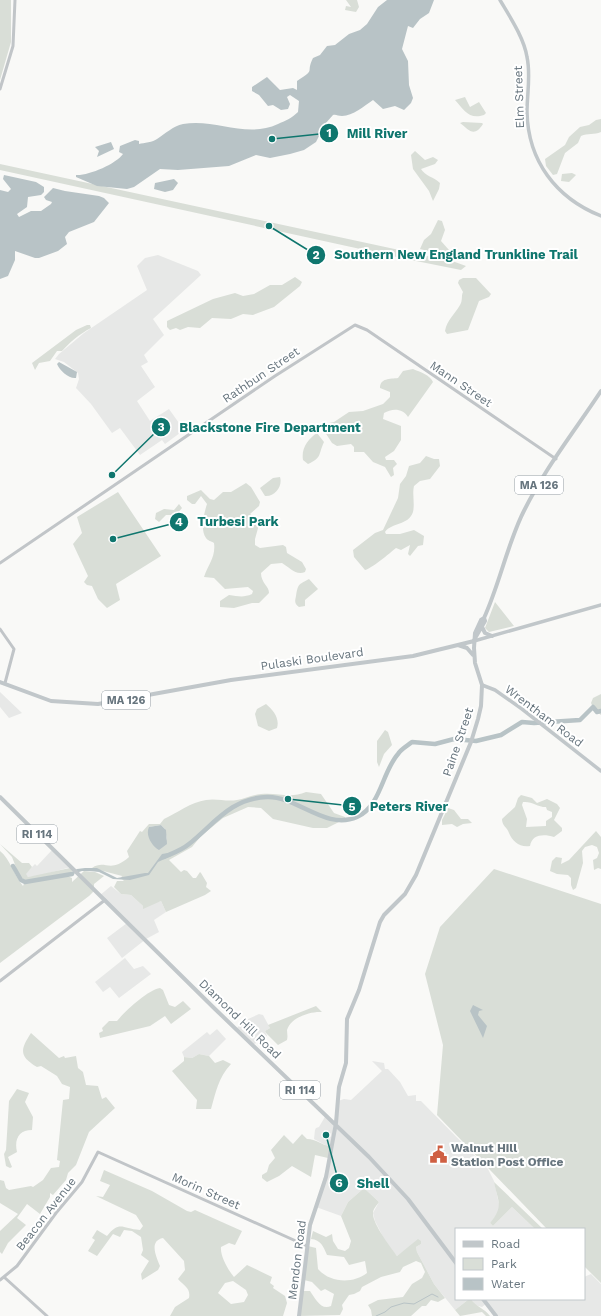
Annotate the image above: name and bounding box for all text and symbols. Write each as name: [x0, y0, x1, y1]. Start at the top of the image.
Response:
street label: Elm Street: [511, 65, 527, 129]
callout: Mill River: [319, 121, 416, 146]
text: 1: [326, 126, 332, 140]
text: Mill River: [347, 126, 408, 141]
callout: Southern New England Trunkline Trail: [306, 242, 586, 267]
text: Southern New England Trunkline Trail: [334, 247, 579, 262]
text: 2: [312, 248, 320, 262]
street label: Rathbun Street: [220, 344, 302, 406]
street label: Mann Street: [427, 358, 495, 410]
callout: Blackstone Fire Department: [151, 415, 369, 440]
text: 3: [157, 420, 165, 434]
text: Blackstone Fire Department: [179, 420, 361, 435]
road number: MA 126: [515, 476, 563, 494]
callout: Turbesi Park: [169, 509, 287, 534]
text: Turbesi Park: [197, 514, 280, 529]
text: 4: [175, 515, 183, 529]
street label: Pulaski Boulevard: [260, 645, 364, 673]
street label: Wrentham Road: [502, 682, 586, 750]
road number: MA 126: [102, 691, 150, 709]
street label: Paine Street: [440, 706, 476, 778]
callout: Peters River: [342, 794, 456, 819]
text: Peters River: [370, 799, 449, 814]
text: 5: [349, 800, 356, 814]
road number: RI 114: [17, 825, 57, 843]
street label: Diamond Hill Road: [196, 976, 284, 1062]
road number: RI 114: [280, 1081, 320, 1099]
place label: Walnut Hill Station Post Office: [451, 1141, 564, 1169]
public building icon: Walnut Hill Station Post Office: [428, 1145, 448, 1165]
street label: Morin Street: [170, 1170, 242, 1212]
callout: Shell: [329, 1170, 397, 1195]
street label: Beacon Avenue: [13, 1175, 79, 1253]
text: 6: [335, 1176, 343, 1190]
text: Shell: [357, 1176, 390, 1191]
street label: Mendon Road: [285, 1219, 309, 1301]
legend: [455, 1228, 585, 1300]
text: Road: [491, 1237, 520, 1251]
text: Park: [491, 1257, 517, 1271]
text: Water: [491, 1277, 526, 1291]

